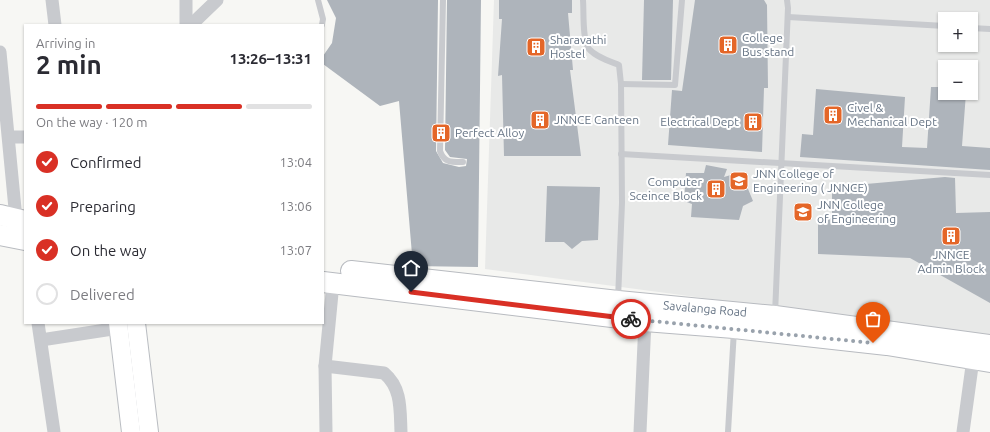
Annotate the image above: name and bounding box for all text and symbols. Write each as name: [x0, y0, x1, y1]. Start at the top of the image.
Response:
map controls: [938, 12, 978, 100]
button: +: [938, 12, 978, 52]
place label: College Bus stand: [742, 31, 794, 58]
place label: Sharavathi Hostel: [550, 33, 607, 60]
building icon: College Bus stand: [717, 34, 739, 56]
text: Arriving in: [36, 36, 95, 50]
building icon: Sharavathi Hostel: [525, 36, 547, 58]
text: 2 min: [36, 50, 102, 79]
text: 13:26–13:31: [229, 50, 312, 67]
button: −: [938, 60, 978, 100]
place label: Civel & Mechanical Dept: [847, 101, 937, 128]
building icon: Civel & Mechanical Dept: [822, 104, 844, 126]
building icon: JNNCE Canteen: [529, 109, 551, 131]
building icon: Electrical Dept: [742, 111, 764, 133]
place label: JNNCE Canteen: [554, 113, 639, 126]
text: On the way · 120 m: [36, 115, 148, 129]
place label: Electrical Dept: [660, 115, 739, 128]
building icon: Perfect Alloy: [430, 122, 452, 144]
place label: Perfect Alloy: [455, 126, 524, 139]
icon: check: [36, 151, 58, 173]
text: Confirmed: [70, 154, 142, 171]
text: 13:04: [279, 155, 312, 169]
place label: JNN College of Engineering ( JNNCE): [753, 167, 868, 195]
school or university icon: JNN College of Engineering ( JNNCE): [728, 170, 750, 192]
place label: Computer Sceince Block: [629, 175, 702, 202]
building icon: Computer Sceince Block: [705, 178, 727, 200]
icon: check: [36, 195, 58, 217]
text: Preparing: [70, 198, 136, 215]
place label: JNN College of Engineering: [817, 198, 896, 225]
text: 13:06: [279, 199, 312, 213]
school or university icon: JNN College of Engineering: [792, 201, 814, 223]
building icon: JNNCE Admin Block: [940, 225, 962, 247]
icon: check: [36, 239, 58, 261]
text: On the way: [70, 242, 146, 259]
text: 13:07: [279, 243, 312, 257]
place label: JNNCE Admin Block: [917, 248, 985, 275]
pin: [394, 251, 428, 292]
icon: home: [400, 257, 422, 279]
text: Delivered: [70, 286, 135, 303]
street label: Savalanga Road: [663, 298, 748, 319]
courier: [611, 299, 651, 339]
pin: [856, 302, 890, 343]
icon: bike: [620, 308, 642, 330]
icon: bag: [862, 308, 884, 330]

